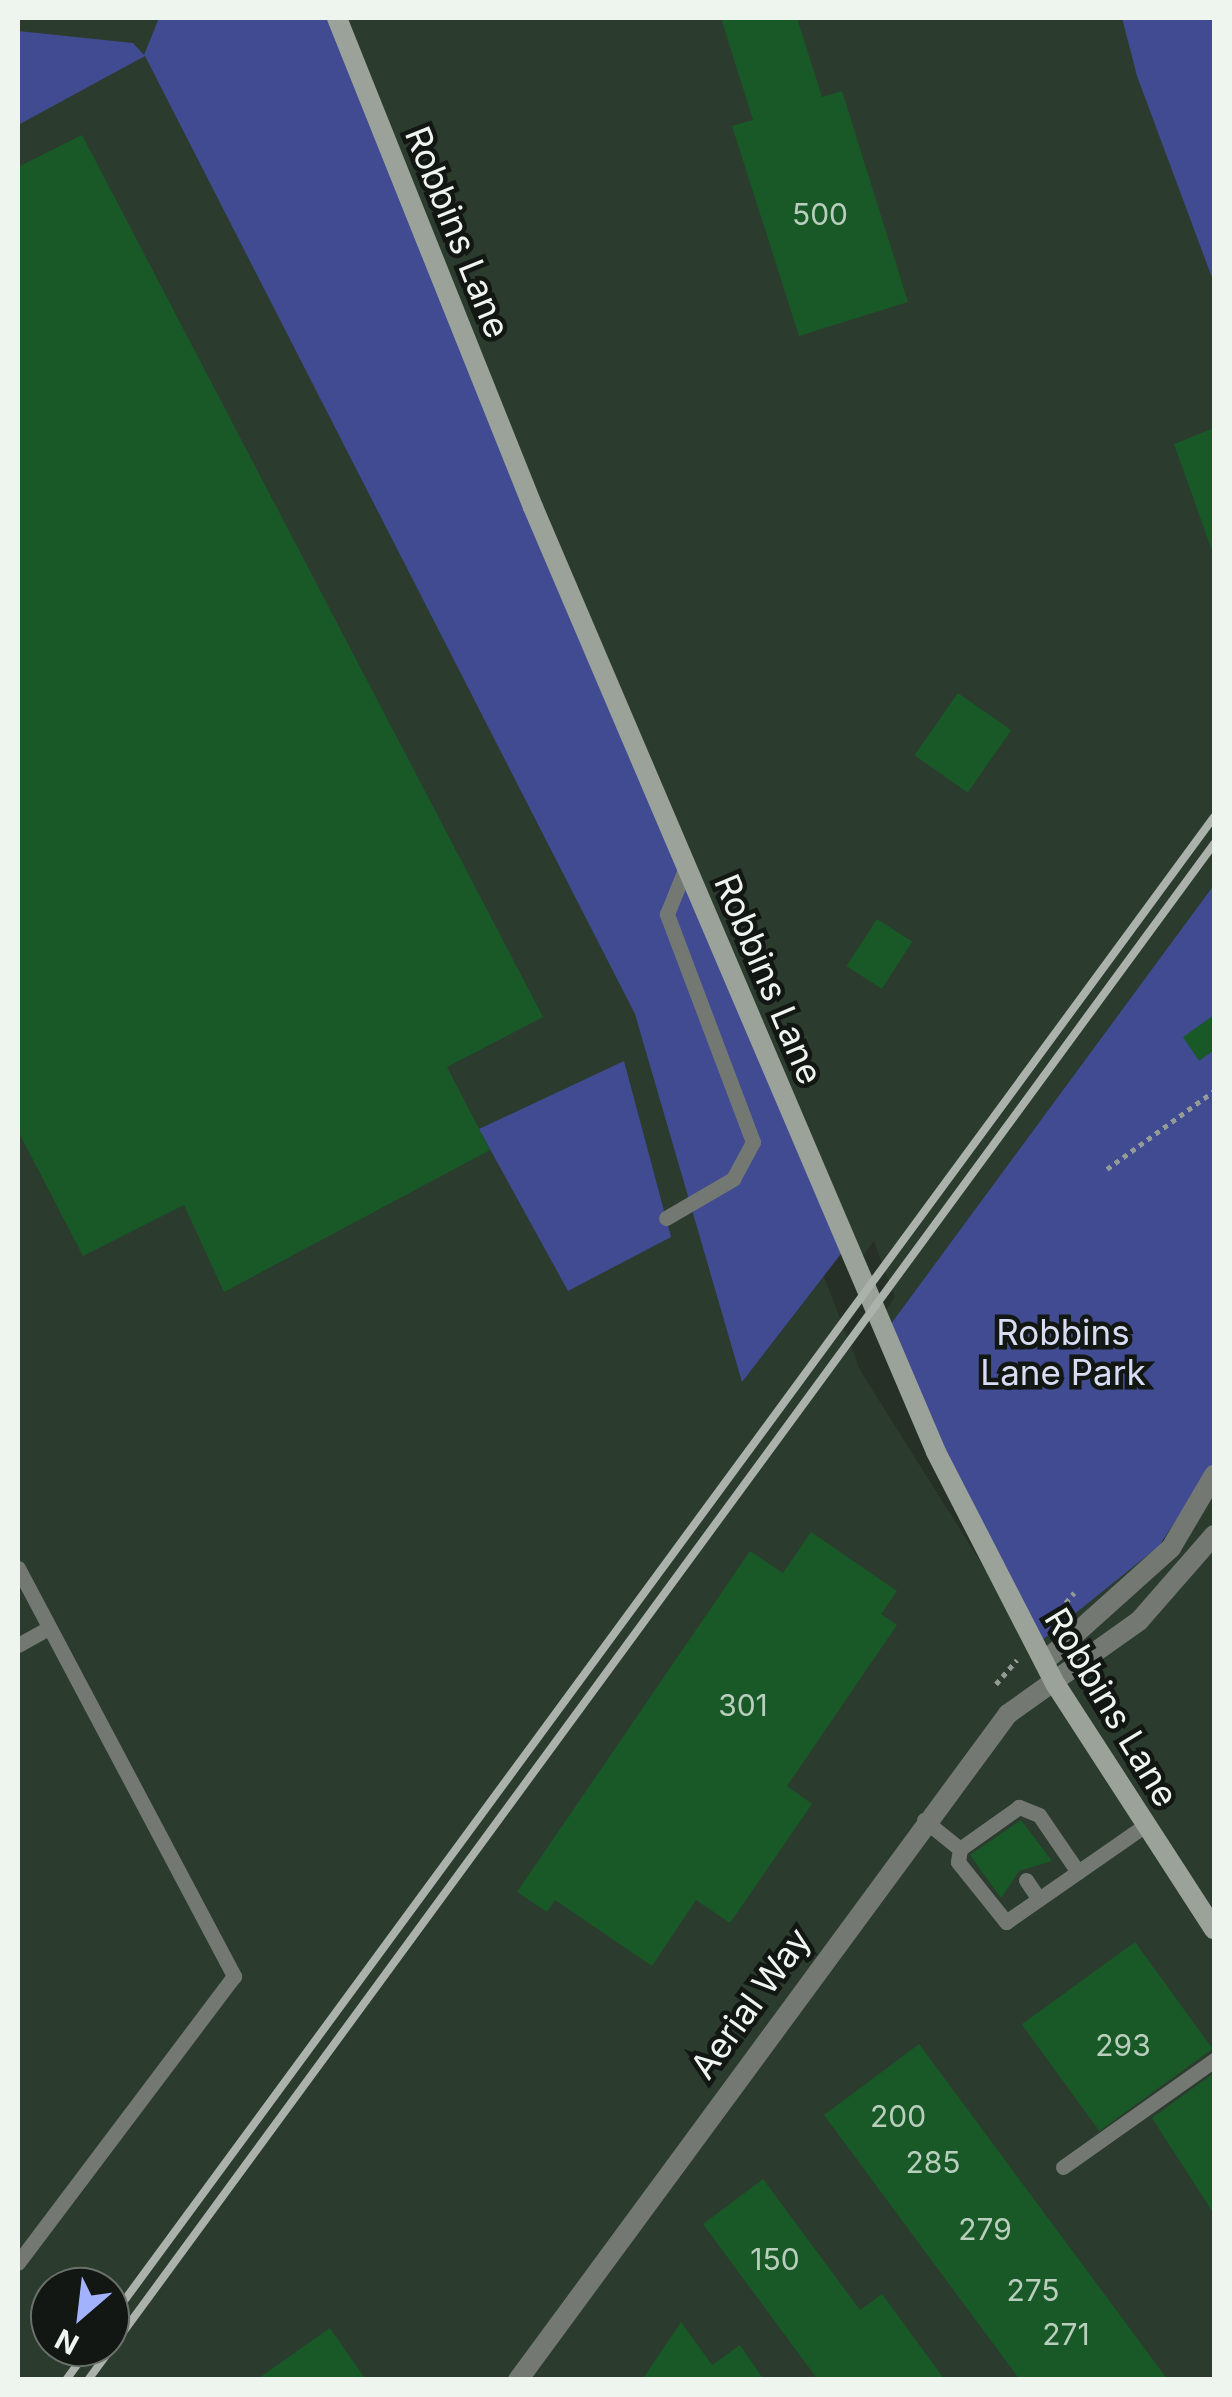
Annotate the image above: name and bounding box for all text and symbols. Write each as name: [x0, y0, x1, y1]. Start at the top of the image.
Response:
street label: Robbins Lane: [397, 120, 519, 344]
house number: 500: [792, 196, 848, 232]
street label: Robbins Lane: [706, 868, 832, 1090]
park label: Robbins Lane Park: [980, 1311, 1146, 1393]
street label: Robbins Lane: [1036, 1600, 1188, 1814]
house number: 301: [718, 1687, 768, 1723]
street label: Aerial Way: [681, 1919, 819, 2087]
house number: 293: [1095, 2027, 1151, 2063]
house number: 200: [870, 2098, 926, 2134]
house number: 285: [905, 2144, 961, 2180]
house number: 279: [958, 2211, 1012, 2247]
house number: 150: [750, 2241, 800, 2277]
north arrow: [30, 2267, 130, 2367]
house number: 275: [1006, 2272, 1060, 2308]
house number: 271: [1042, 2316, 1090, 2352]
text: N: [49, 2322, 84, 2362]

